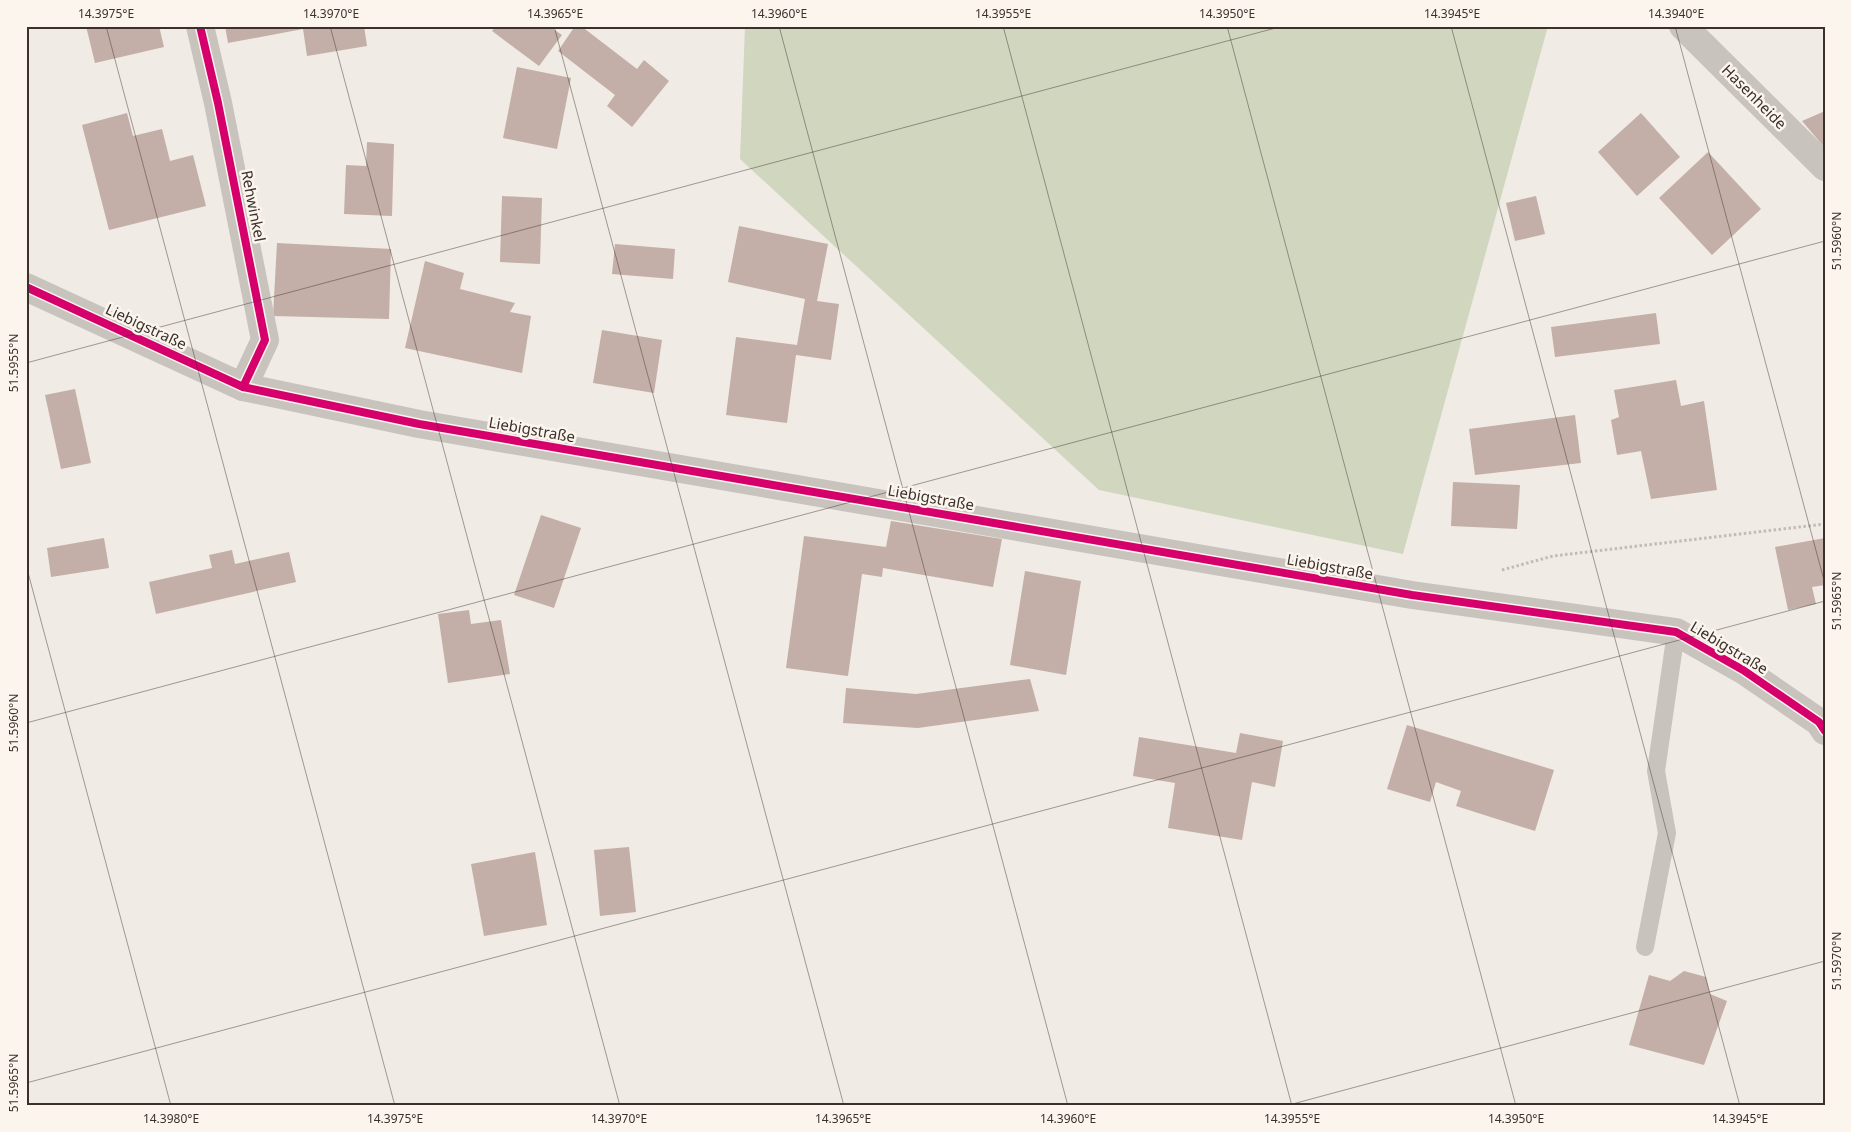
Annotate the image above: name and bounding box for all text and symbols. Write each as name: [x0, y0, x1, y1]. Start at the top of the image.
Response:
text: 14.3975°E: [78, 5, 134, 22]
text: 14.3970°E: [303, 5, 359, 22]
text: 14.3965°E: [527, 5, 583, 22]
text: 14.3960°E: [751, 5, 807, 22]
text: 14.3955°E: [975, 5, 1031, 22]
text: 14.3950°E: [1199, 5, 1255, 22]
text: 14.3945°E: [1424, 5, 1480, 22]
text: 14.3940°E: [1648, 5, 1704, 22]
street label: Hasenheide: [1718, 60, 1791, 133]
street label: Rehwinkel: [237, 168, 271, 243]
text: 51.5960°N: [1828, 212, 1845, 270]
street label: Liebigstraße: [103, 299, 190, 354]
text: 51.5955°N: [5, 334, 22, 392]
street label: Liebigstraße: [487, 412, 577, 446]
street label: Liebigstraße: [886, 480, 976, 514]
street label: Liebigstraße: [1285, 549, 1375, 583]
text: 51.5965°N: [1828, 572, 1845, 630]
street label: Liebigstraße: [1687, 616, 1772, 678]
text: 51.5960°N: [5, 694, 22, 752]
text: 51.5970°N: [1828, 932, 1845, 990]
text: 51.5965°N: [5, 1054, 22, 1112]
text: 14.3980°E: [143, 1110, 199, 1127]
text: 14.3975°E: [367, 1110, 423, 1127]
text: 14.3970°E: [591, 1110, 647, 1127]
text: 14.3965°E: [815, 1110, 871, 1127]
text: 14.3960°E: [1040, 1110, 1096, 1127]
text: 14.3955°E: [1264, 1110, 1320, 1127]
text: 14.3950°E: [1488, 1110, 1544, 1127]
text: 14.3945°E: [1712, 1110, 1768, 1127]

